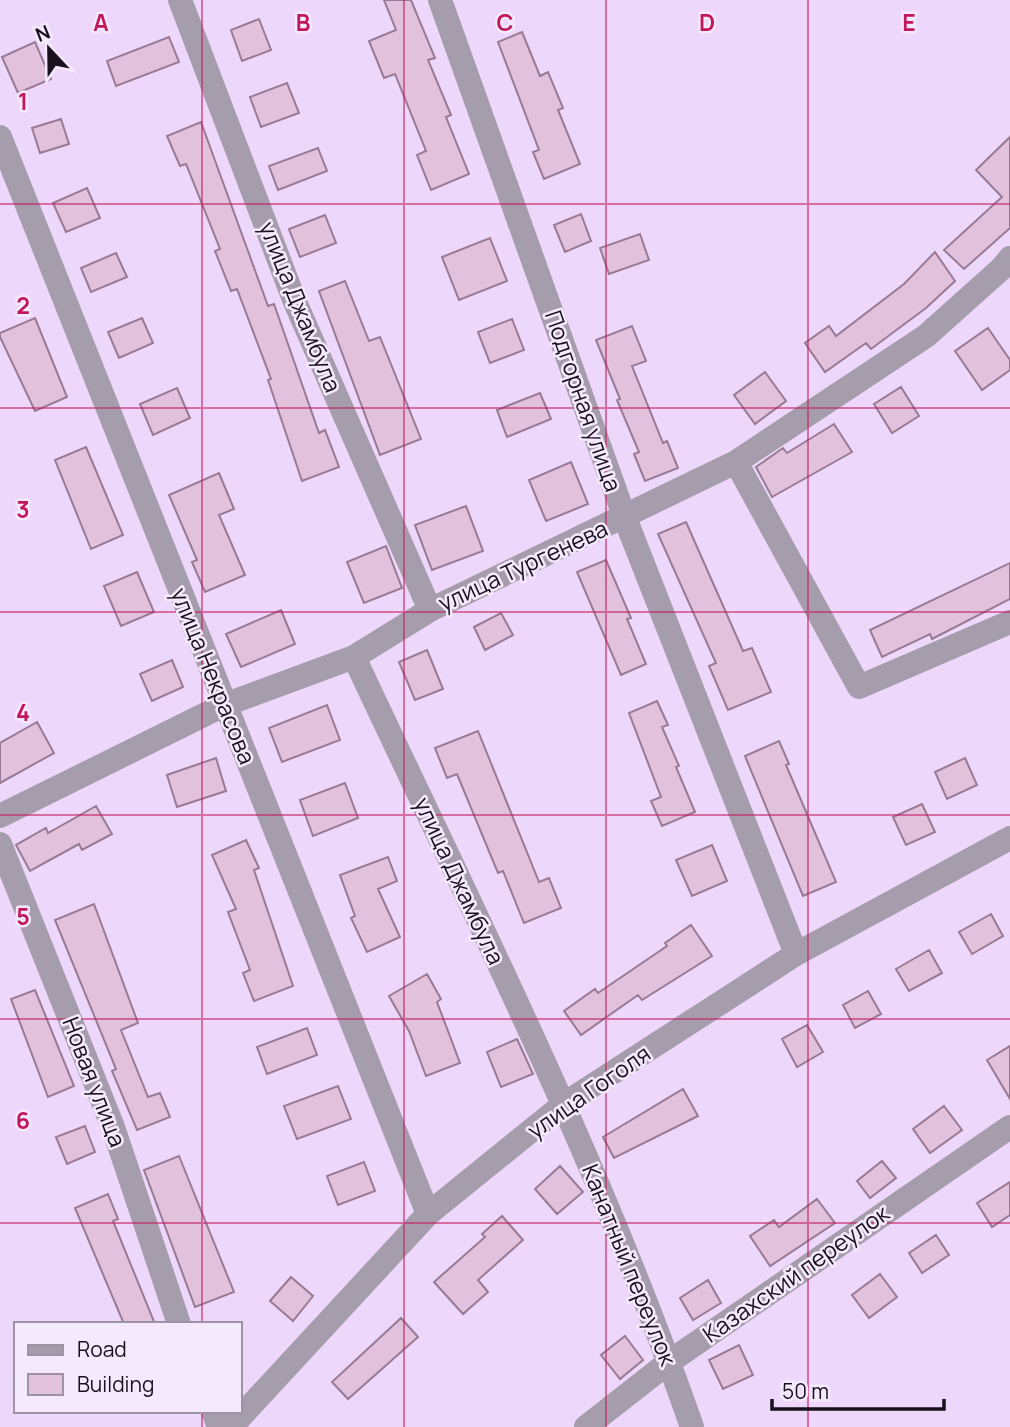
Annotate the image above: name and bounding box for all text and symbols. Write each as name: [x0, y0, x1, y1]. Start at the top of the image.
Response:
text: A: [93, 6, 109, 38]
text: B: [296, 6, 310, 38]
text: C: [497, 6, 514, 38]
text: D: [699, 6, 715, 38]
text: E: [902, 6, 916, 38]
north arrow: [14, 14, 84, 84]
text: N: [31, 19, 54, 48]
text: 1: [18, 85, 28, 117]
street label: улица Джамбула: [252, 217, 350, 397]
text: 2: [16, 289, 30, 321]
street label: Подгорная улица: [538, 306, 630, 496]
text: 3: [16, 493, 30, 525]
street label: улица Тургенева: [433, 512, 613, 618]
street label: улица Некрасова: [164, 583, 264, 769]
text: 4: [16, 696, 30, 728]
street label: улица Джамбула: [407, 792, 513, 970]
text: 5: [16, 900, 30, 932]
street label: Новая улица: [55, 1012, 134, 1151]
street label: улица Гоголя: [520, 1037, 656, 1145]
text: 6: [16, 1104, 30, 1136]
street label: Канатный переулок: [575, 1159, 685, 1371]
street label: Казахский переулок: [696, 1196, 895, 1350]
legend: [14, 1322, 242, 1413]
text: Road: [77, 1335, 127, 1363]
scale bar: [772, 1368, 944, 1412]
text: Building: [77, 1370, 154, 1398]
text: 50 m: [782, 1377, 829, 1405]

